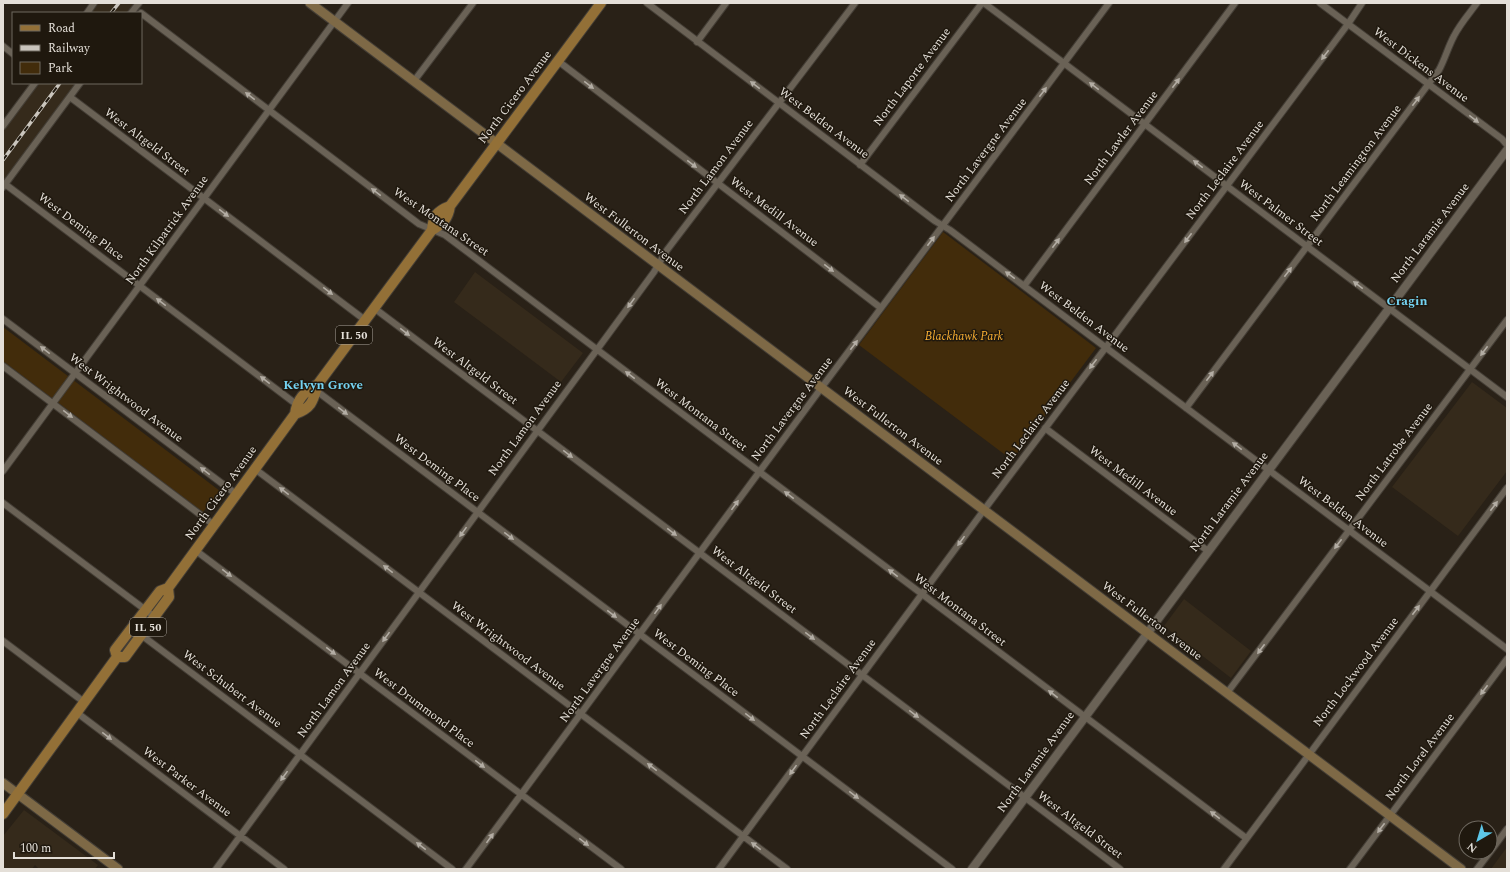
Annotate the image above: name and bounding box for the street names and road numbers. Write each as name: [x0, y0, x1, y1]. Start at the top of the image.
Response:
street label: North Laporte Avenue: [869, 23, 956, 130]
street label: West Dickens Avenue: [1369, 23, 1473, 107]
street label: North Cicero Avenue: [473, 46, 557, 148]
street label: West Belden Avenue: [775, 83, 873, 164]
street label: North Lawler Avenue: [1079, 87, 1163, 189]
street label: North Lavergne Avenue: [940, 94, 1032, 206]
street label: North Leamington Avenue: [1306, 100, 1406, 226]
street label: West Altgeld Street: [100, 103, 194, 181]
street label: North Lamon Avenue: [674, 115, 758, 219]
street label: North Leclaire Avenue: [1181, 116, 1269, 224]
street label: North Kilpatrick Avenue: [121, 171, 213, 289]
street label: West Medill Avenue: [726, 172, 823, 252]
street label: West Palmer Street: [1235, 175, 1327, 251]
street label: North Laramie Avenue: [1386, 179, 1474, 287]
street label: West Montana Street: [389, 183, 493, 261]
street label: West Deming Place: [34, 188, 128, 266]
street label: West Fullerton Avenue: [580, 188, 688, 276]
street label: West Belden Avenue: [1035, 277, 1133, 358]
road number: IL 50: [336, 326, 372, 344]
street label: West Altgeld Street: [428, 332, 522, 410]
street label: West Wrightwood Avenue: [65, 349, 187, 448]
street label: North Lavergne Avenue: [746, 353, 838, 465]
street label: West Montana Street: [651, 374, 751, 456]
street label: North Leclaire Avenue: [987, 375, 1075, 483]
street label: North Lamon Avenue: [484, 376, 567, 480]
street label: West Fullerton Avenue: [839, 382, 947, 470]
street label: North Latrobe Avenue: [1351, 399, 1438, 505]
street label: West Deming Place: [390, 429, 484, 507]
street label: West Medill Avenue: [1085, 441, 1182, 521]
street label: North Cicero Avenue: [180, 442, 262, 544]
street label: North Laramie Avenue: [1185, 448, 1273, 556]
street label: West Belden Avenue: [1294, 472, 1392, 553]
street label: West Altgeld Street: [707, 541, 801, 619]
street label: West Montana Street: [910, 569, 1010, 651]
street label: West Fullerton Avenue: [1098, 577, 1206, 665]
street label: West Wrightwood Avenue: [447, 597, 569, 696]
street label: North Lavergne Avenue: [555, 613, 645, 727]
street label: North Lockwood Avenue: [1308, 613, 1404, 731]
road number: IL 50: [130, 618, 166, 636]
street label: West Deming Place: [649, 624, 743, 702]
street label: North Leclaire Avenue: [795, 635, 881, 743]
street label: North Lamon Avenue: [293, 638, 376, 742]
street label: West Schubert Avenue: [178, 645, 286, 733]
street label: West Drummond Place: [369, 663, 479, 753]
street label: North Laramie Avenue: [993, 707, 1080, 817]
street label: North Lorel Avenue: [1381, 709, 1460, 805]
street label: West Parker Avenue: [138, 742, 236, 822]
street label: West Altgeld Street: [1033, 786, 1127, 864]

